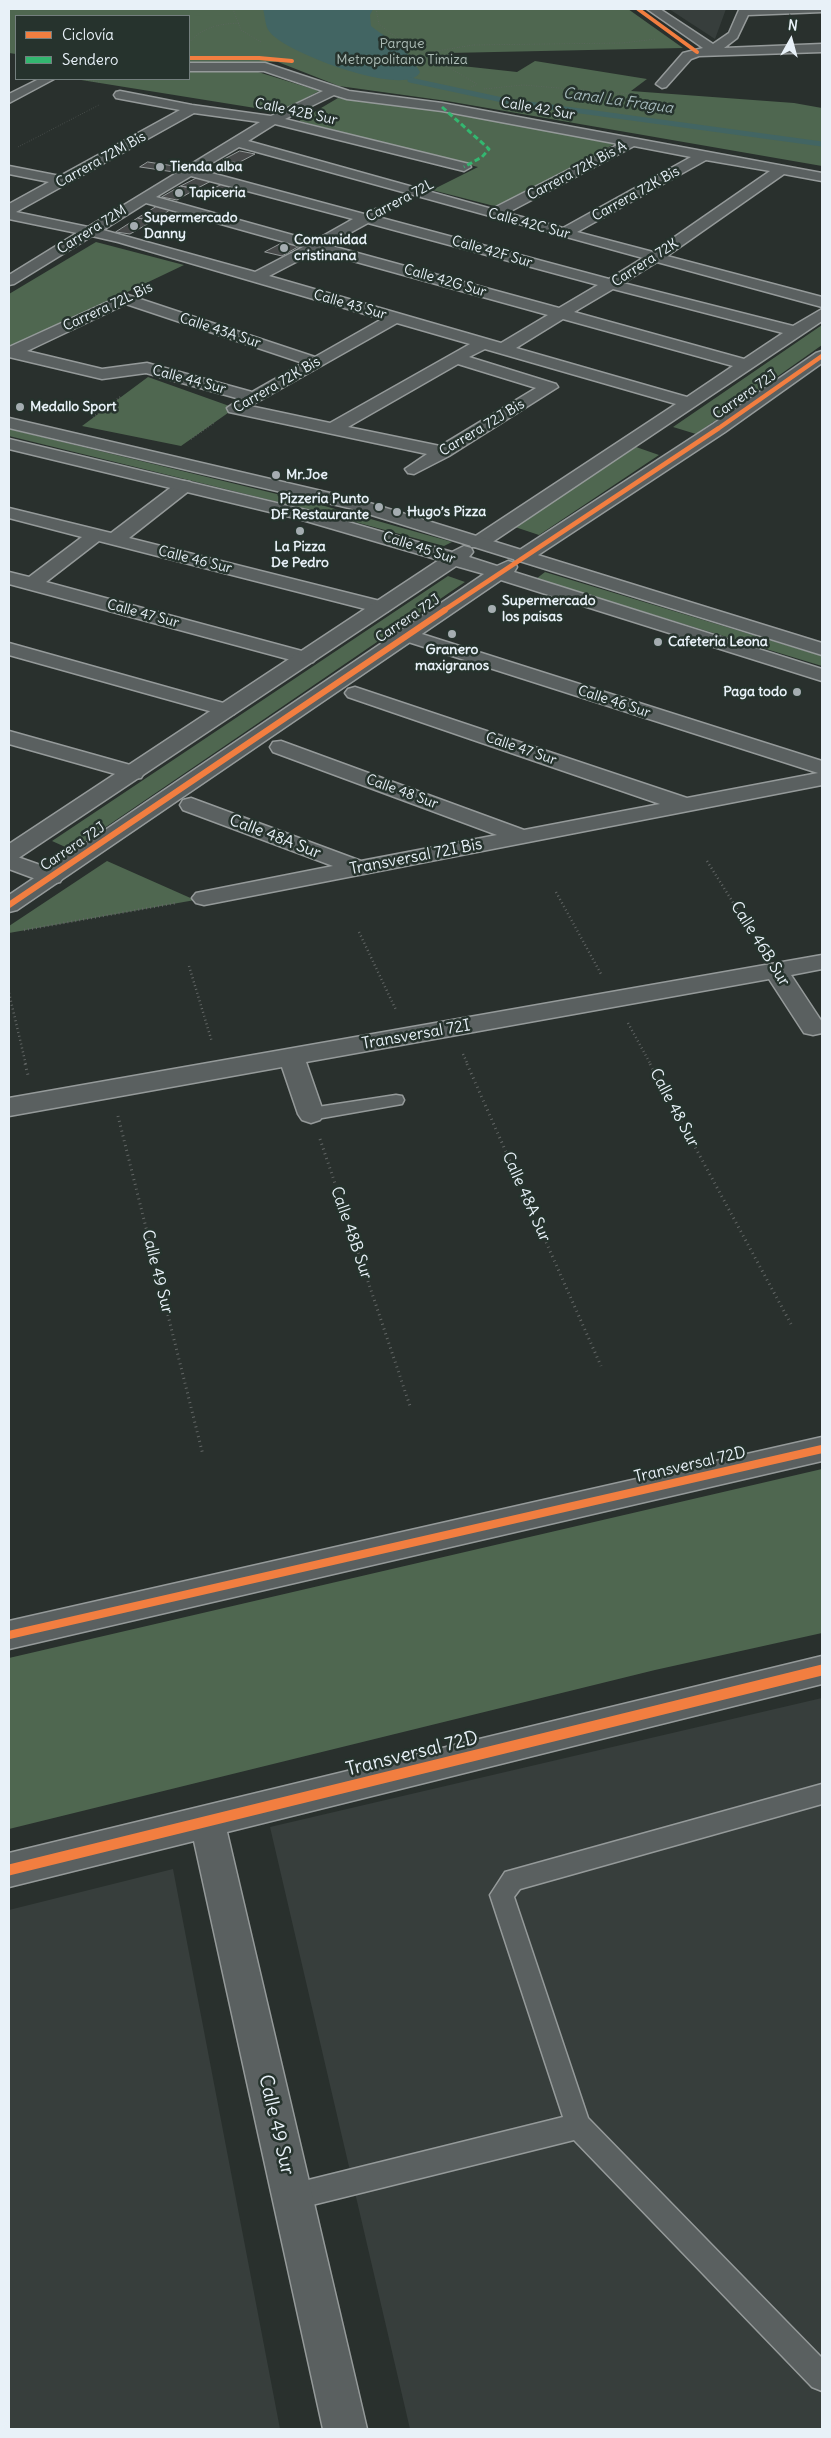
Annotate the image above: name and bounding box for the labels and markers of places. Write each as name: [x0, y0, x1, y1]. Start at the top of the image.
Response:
place label: Tienda alba: [170, 159, 243, 175]
marker: Tienda alba: [154, 161, 166, 173]
place label: Tapiceria: [189, 185, 246, 201]
marker: Tapiceria: [173, 187, 185, 199]
place label: Supermercado Danny: [144, 210, 238, 242]
marker: Supermercado Danny: [128, 220, 140, 232]
place label: Comunidad cristinana: [294, 232, 367, 264]
marker: Comunidad cristinana: [278, 242, 290, 254]
place label: Medallo Sport: [30, 399, 117, 415]
marker: Medallo Sport: [14, 401, 26, 413]
place label: Mr.Joe: [286, 467, 328, 483]
marker: Mr.Joe: [270, 469, 282, 481]
place label: Pizzeria Punto DF Restaurante: [271, 491, 369, 524]
marker: Pizzeria Punto DF Restaurante: [373, 501, 385, 513]
place label: Hugo’s Pizza: [407, 504, 486, 520]
marker: Hugo’s Pizza: [391, 506, 403, 518]
marker: La Pizza De Pedro: [294, 525, 306, 537]
place label: La Pizza De Pedro: [271, 539, 329, 572]
place label: Supermercado los paisas: [502, 593, 596, 626]
marker: Supermercado los paisas: [486, 603, 498, 615]
marker: Granero maxigranos: [446, 628, 458, 640]
place label: Cafeteria Leona: [668, 634, 768, 650]
marker: Cafeteria Leona: [652, 636, 664, 648]
place label: Granero maxigranos: [415, 642, 489, 674]
place label: Paga todo: [723, 684, 787, 700]
marker: Paga todo: [791, 686, 803, 698]

